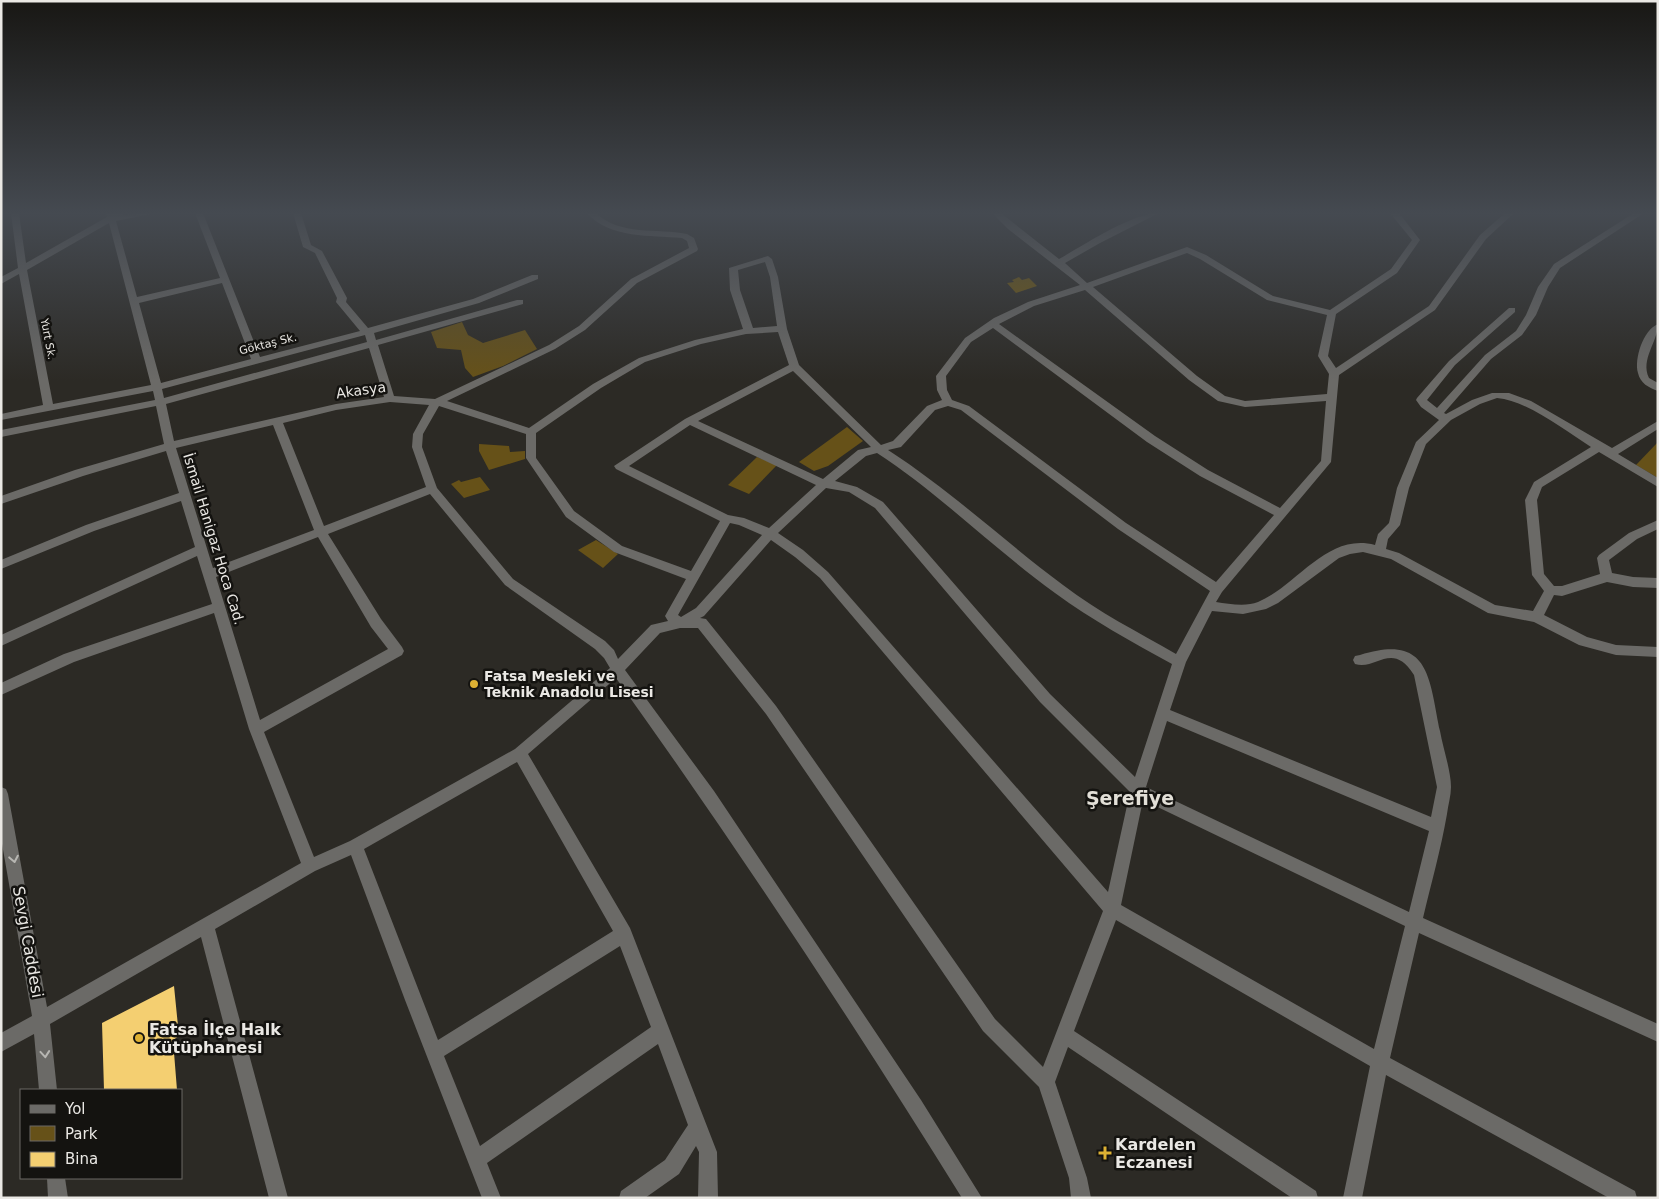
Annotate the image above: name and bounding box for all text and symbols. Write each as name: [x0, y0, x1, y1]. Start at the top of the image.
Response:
street label: Yurt Sk.: [37, 316, 58, 361]
street label: Göktaş Sk.: [238, 331, 298, 357]
street label: Akasya: [335, 379, 387, 401]
street label: İsmail Hanigaz Hoca Cad.: [180, 451, 249, 627]
place label: Fatsa Mesleki ve Teknik Anadolu Lisesi: [484, 668, 654, 700]
marker: Fatsa Mesleki ve Teknik Anadolu Lisesi: [468, 678, 480, 690]
district label: Şerefiye: [1086, 787, 1174, 809]
one-way arrow: [8, 855, 18, 863]
street label: Sevgi Caddesi: [9, 885, 47, 999]
place label: Fatsa İlçe Halk Kütüphanesi: [149, 1020, 281, 1057]
marker: Fatsa İlçe Halk Kütüphanesi: [133, 1032, 145, 1044]
one-way arrow: [39, 1050, 50, 1058]
legend: [20, 1089, 182, 1179]
text: Yol: [64, 1100, 86, 1118]
text: Park: [65, 1125, 98, 1143]
place label: Kardelen Eczanesi: [1115, 1135, 1196, 1172]
marker: Kardelen Eczanesi: [1099, 1147, 1111, 1159]
text: Bina: [65, 1150, 98, 1168]

